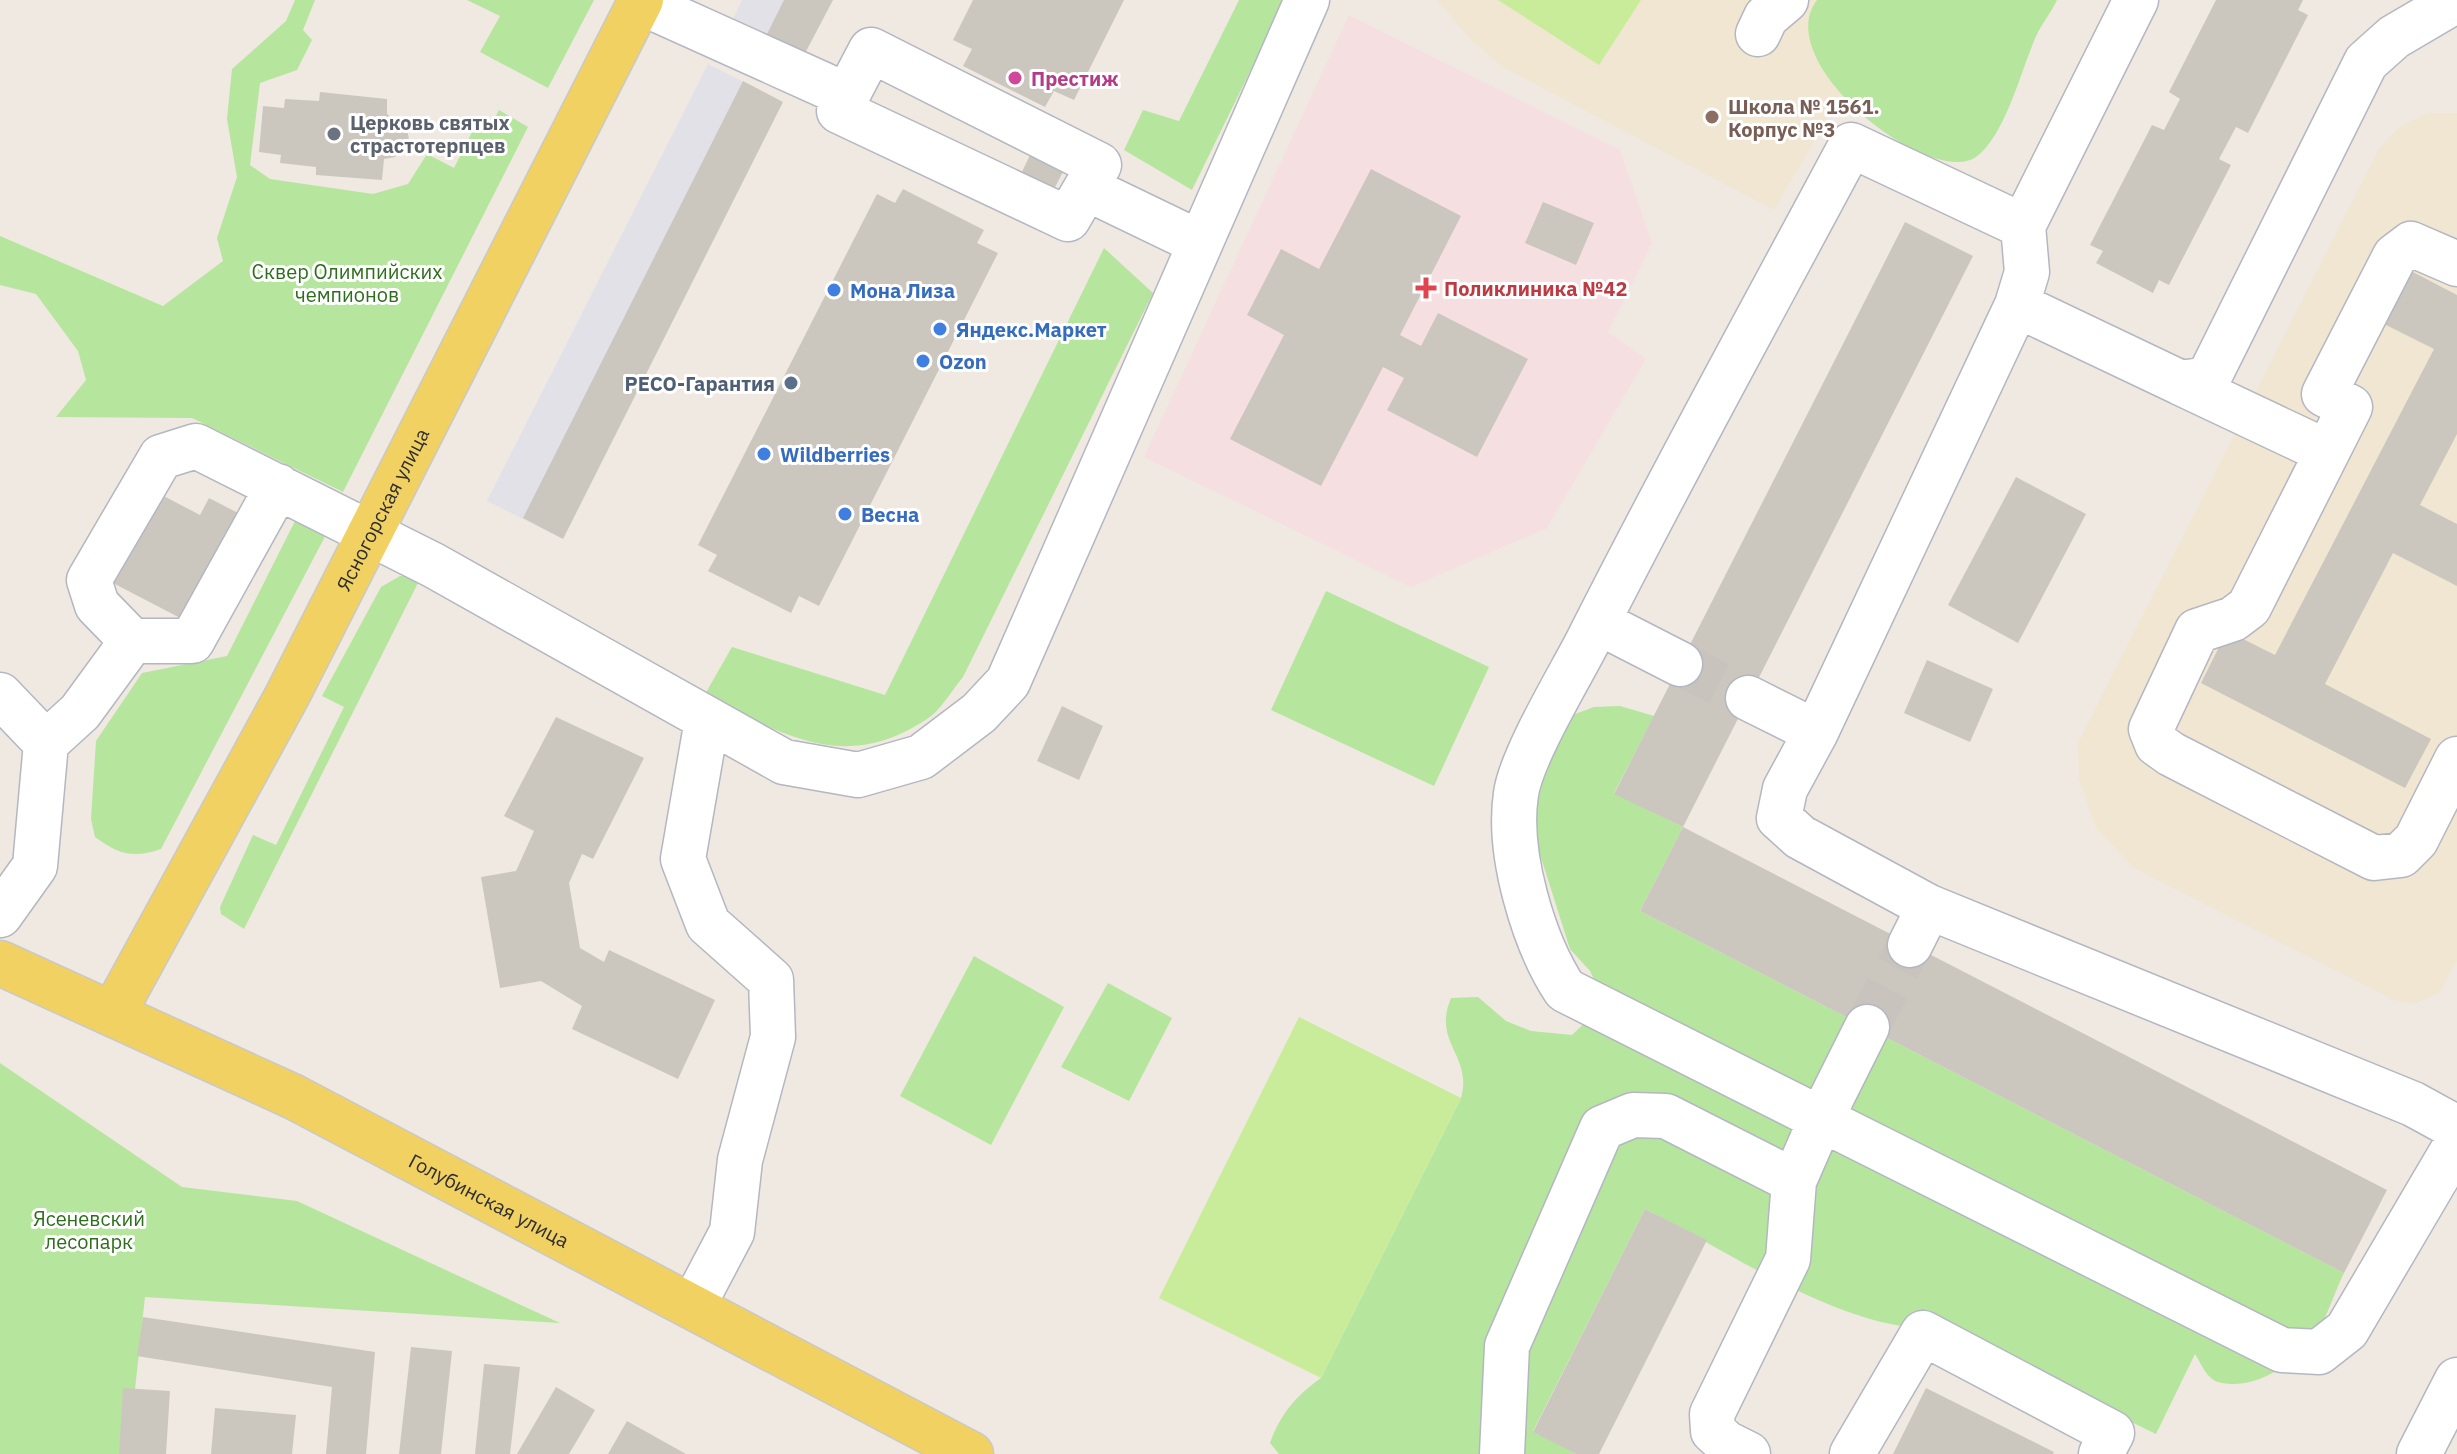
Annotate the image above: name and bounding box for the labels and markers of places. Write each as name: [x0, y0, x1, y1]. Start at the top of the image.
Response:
place label: Престиж: [1031, 65, 1118, 92]
marker: Престиж: [1006, 69, 1024, 87]
place label: Школа № 1561. Корпус №3: [1728, 93, 1880, 143]
marker: Школа № 1561. Корпус №3: [1703, 108, 1721, 126]
place label: Церковь святых страстотерпцев: [350, 109, 510, 159]
marker: Церковь святых страстотерпцев: [325, 125, 343, 143]
place label: Поликлиника №42: [1444, 275, 1627, 302]
place label: Мона Лиза: [850, 277, 955, 304]
marker: Поликлиника №42: [1415, 277, 1437, 299]
marker: Мона Лиза: [825, 281, 843, 299]
place label: Яндекс.Маркет: [956, 316, 1107, 343]
marker: Яндекс.Маркет: [931, 320, 949, 338]
place label: Ozon: [939, 348, 987, 375]
marker: Ozon: [914, 352, 932, 370]
place label: РЕСО-Гарантия: [625, 370, 775, 397]
marker: РЕСО-Гарантия: [782, 374, 800, 392]
place label: Wildberries: [780, 441, 890, 468]
marker: Wildberries: [755, 445, 773, 463]
place label: Весна: [861, 501, 920, 528]
marker: Весна: [836, 505, 854, 523]

